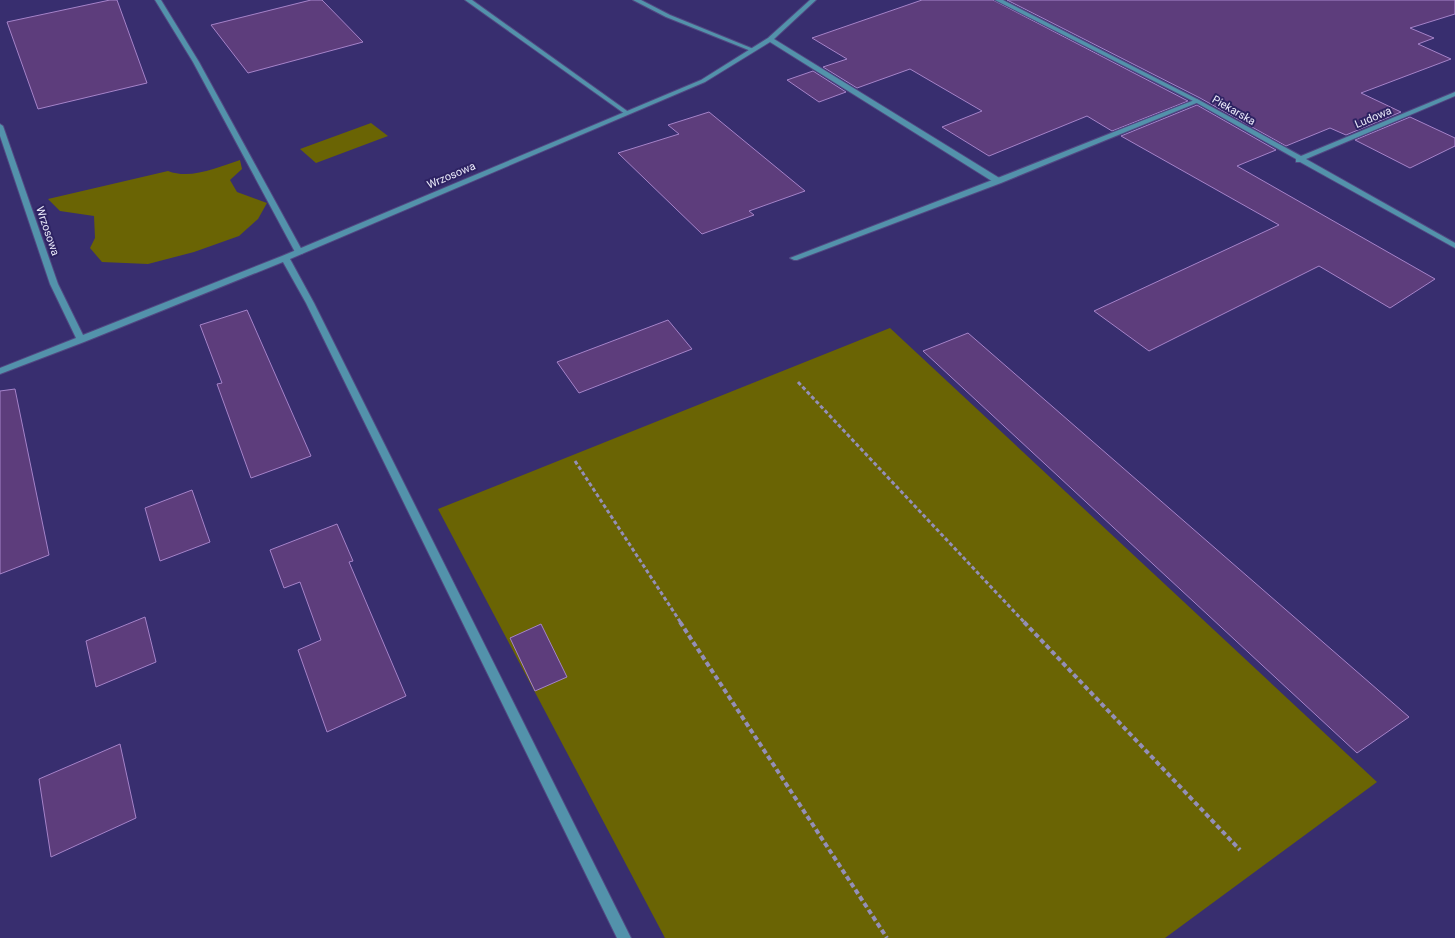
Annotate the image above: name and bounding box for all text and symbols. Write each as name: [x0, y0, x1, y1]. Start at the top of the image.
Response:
street label: Piekarska: [1210, 93, 1258, 128]
street label: Ludowa: [1353, 104, 1393, 131]
street label: Wrzosowa: [425, 159, 477, 191]
street label: Wrzosowa: [33, 205, 62, 258]

